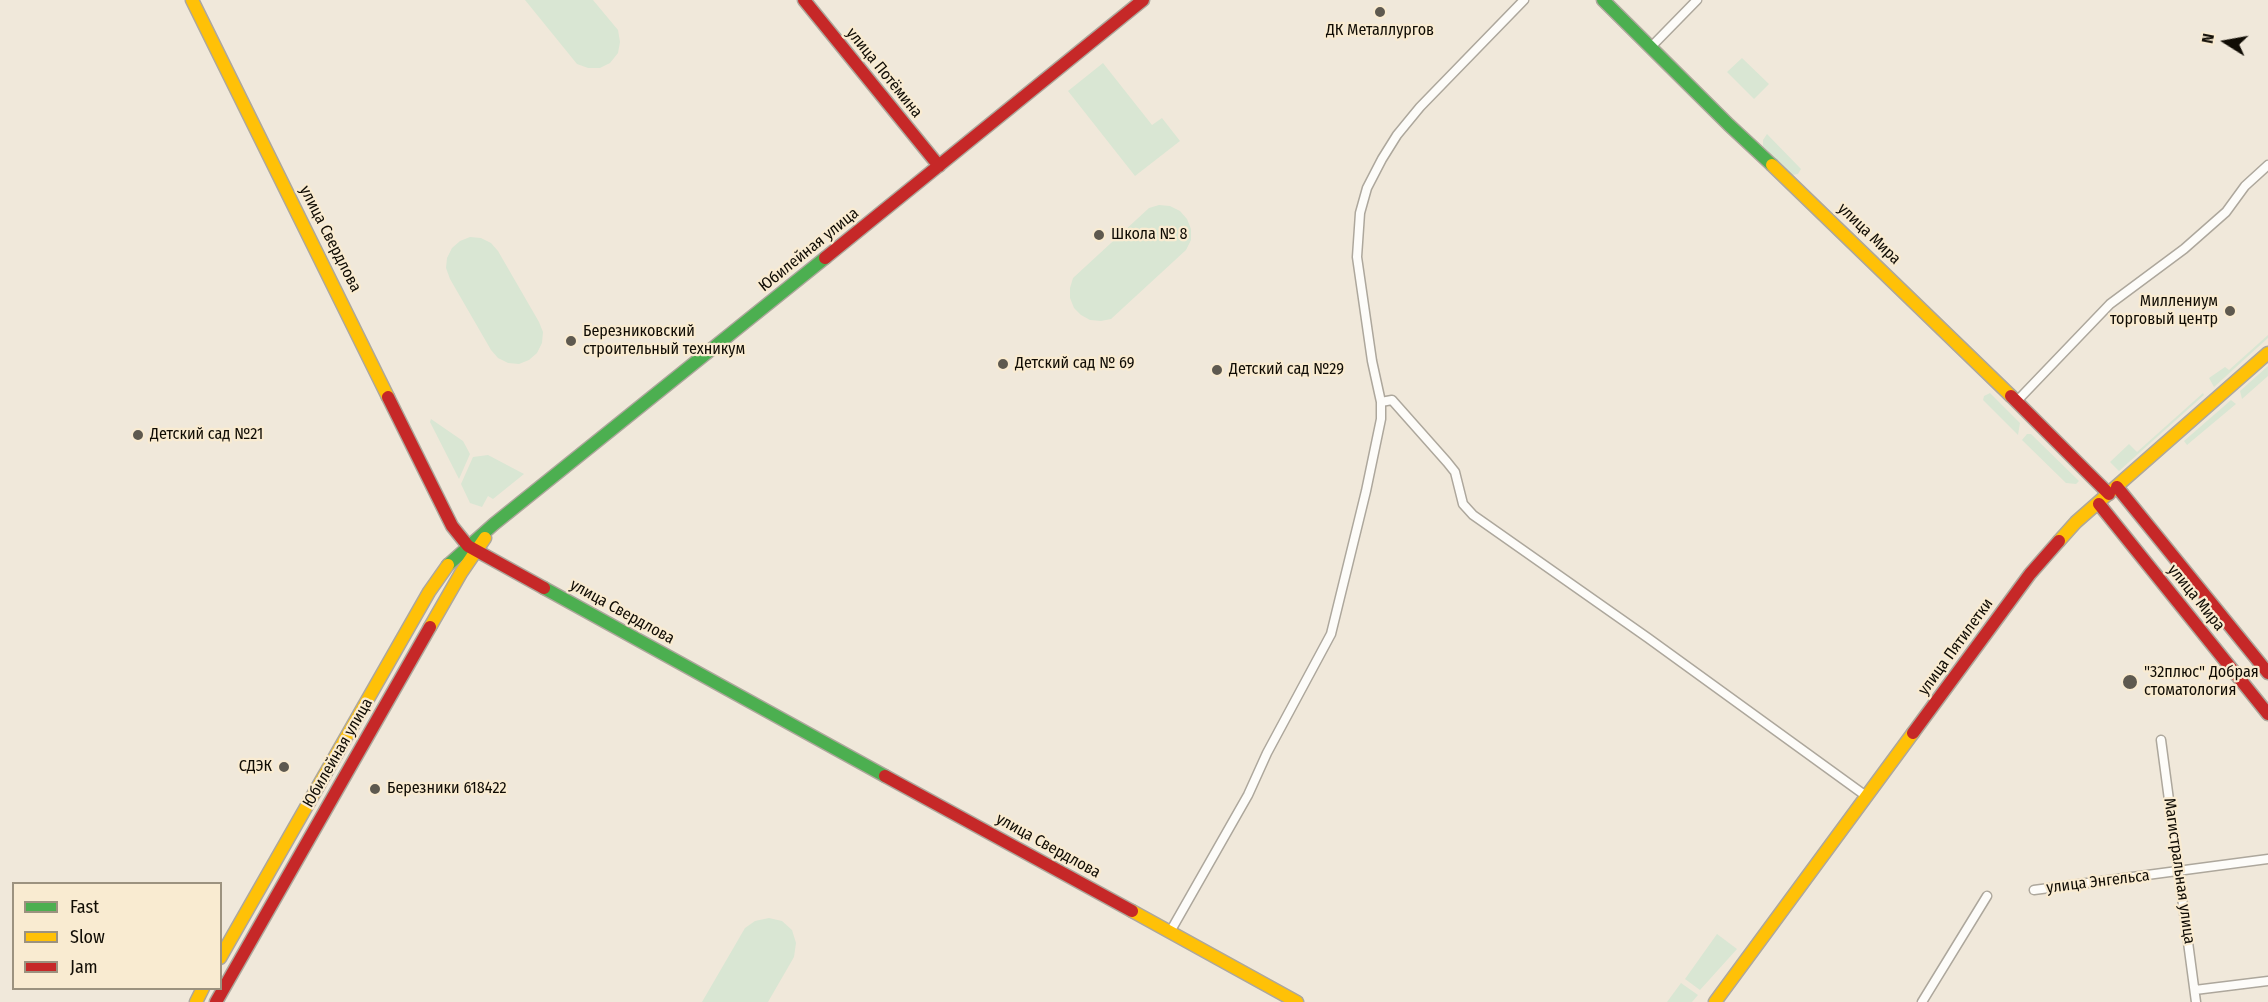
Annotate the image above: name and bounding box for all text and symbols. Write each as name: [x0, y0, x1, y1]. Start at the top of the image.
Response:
marker: ДК Металлургов: [1373, 5, 1387, 19]
north arrow: [2196, 12, 2256, 72]
place label: ДК Металлургов: [1326, 21, 1434, 41]
street label: улица Потёмина: [842, 24, 926, 122]
text: N: [2198, 32, 2218, 45]
street label: улица Свердлова: [295, 183, 365, 295]
street label: улица Мира: [1834, 199, 1904, 269]
street label: Юбилейная улица: [755, 204, 863, 296]
place label: Школа № 8: [1111, 225, 1187, 245]
marker: Школа № 8: [1092, 228, 1106, 242]
place label: Миллениум торговый центр: [2110, 292, 2218, 330]
marker: Миллениум торговый центр: [2223, 304, 2237, 318]
place label: Березниковский строительный техникум: [583, 322, 745, 360]
marker: Березниковский строительный техникум: [564, 334, 578, 348]
place label: Детский сад № 69: [1015, 354, 1135, 374]
marker: Детский сад № 69: [996, 357, 1010, 371]
place label: Детский сад №29: [1229, 360, 1344, 380]
marker: Детский сад №29: [1210, 363, 1224, 377]
place label: Детский сад №21: [150, 425, 263, 445]
marker: Детский сад №21: [131, 428, 145, 442]
street label: улица Мира: [2163, 561, 2229, 635]
street label: улица Свердлова: [566, 575, 678, 649]
street label: улица Пятилетки: [1914, 595, 1998, 699]
place label: "32плюс" Добрая стоматология: [2144, 663, 2259, 701]
marker: "32плюс" Добрая стоматология: [2121, 673, 2139, 691]
street label: Юбилейная улица: [299, 695, 377, 811]
place label: СДЭК: [239, 757, 272, 777]
marker: СДЭК: [277, 760, 291, 774]
place label: Березники 618422: [387, 779, 507, 799]
marker: Березники 618422: [368, 782, 382, 796]
street label: Магистральная улица: [2159, 797, 2199, 945]
street label: улица Свердлова: [992, 809, 1104, 883]
street label: улица Энгельса: [2045, 866, 2151, 898]
legend: [12, 882, 222, 990]
text: Fast: [70, 896, 99, 918]
text: Slow: [70, 926, 105, 948]
text: Jam: [70, 956, 98, 978]

